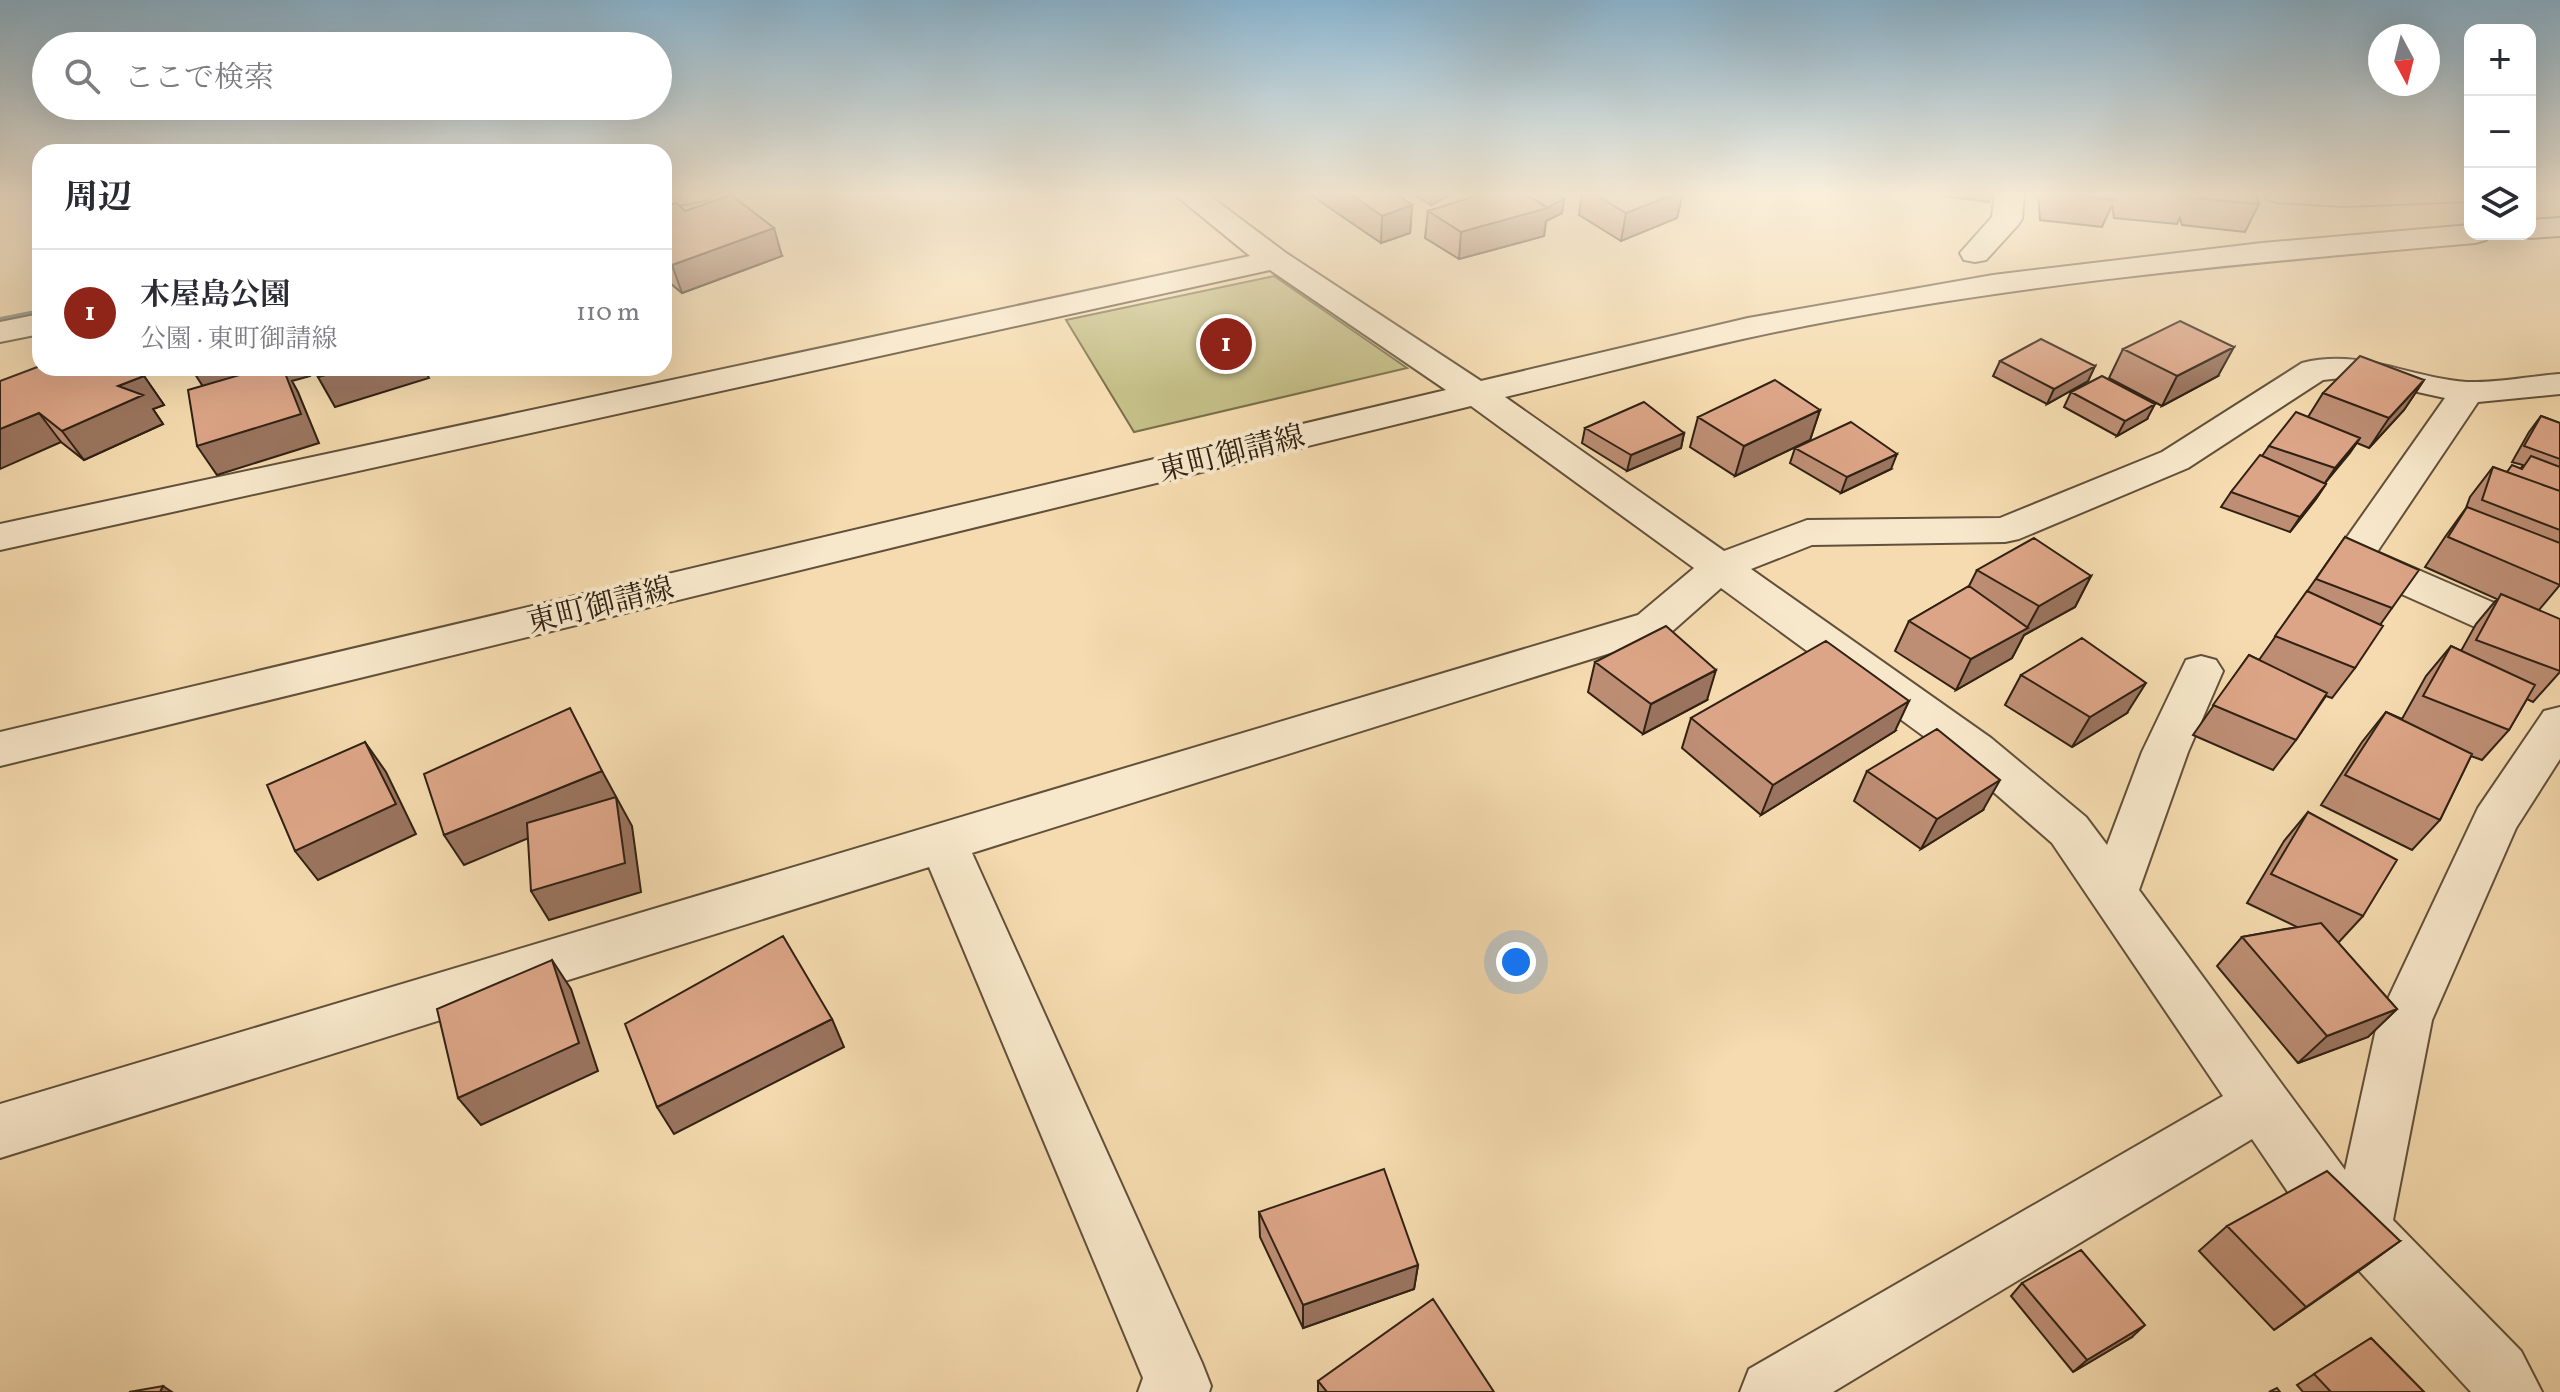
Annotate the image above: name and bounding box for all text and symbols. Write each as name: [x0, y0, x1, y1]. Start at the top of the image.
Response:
north arrow: [2368, 24, 2440, 96]
map controls: [2464, 24, 2536, 240]
button: +: [2464, 24, 2536, 96]
search box: [32, 32, 672, 120]
icon: search: [60, 54, 104, 98]
text: ここで検索: [124, 58, 274, 100]
button: −: [2464, 96, 2536, 168]
button: layers: [2464, 168, 2536, 240]
text: 周辺: [64, 176, 132, 223]
text: 木屋島公園: [140, 275, 290, 317]
text: 1: [85, 295, 95, 331]
text: 110 m: [576, 295, 640, 331]
pin: 1: [1200, 314, 1252, 374]
text: 公園 · 東町御請線: [140, 322, 338, 358]
street label: 東町御請線: [1154, 416, 1309, 493]
street label: 東町御請線: [523, 568, 678, 645]
your location: [1496, 942, 1536, 982]

